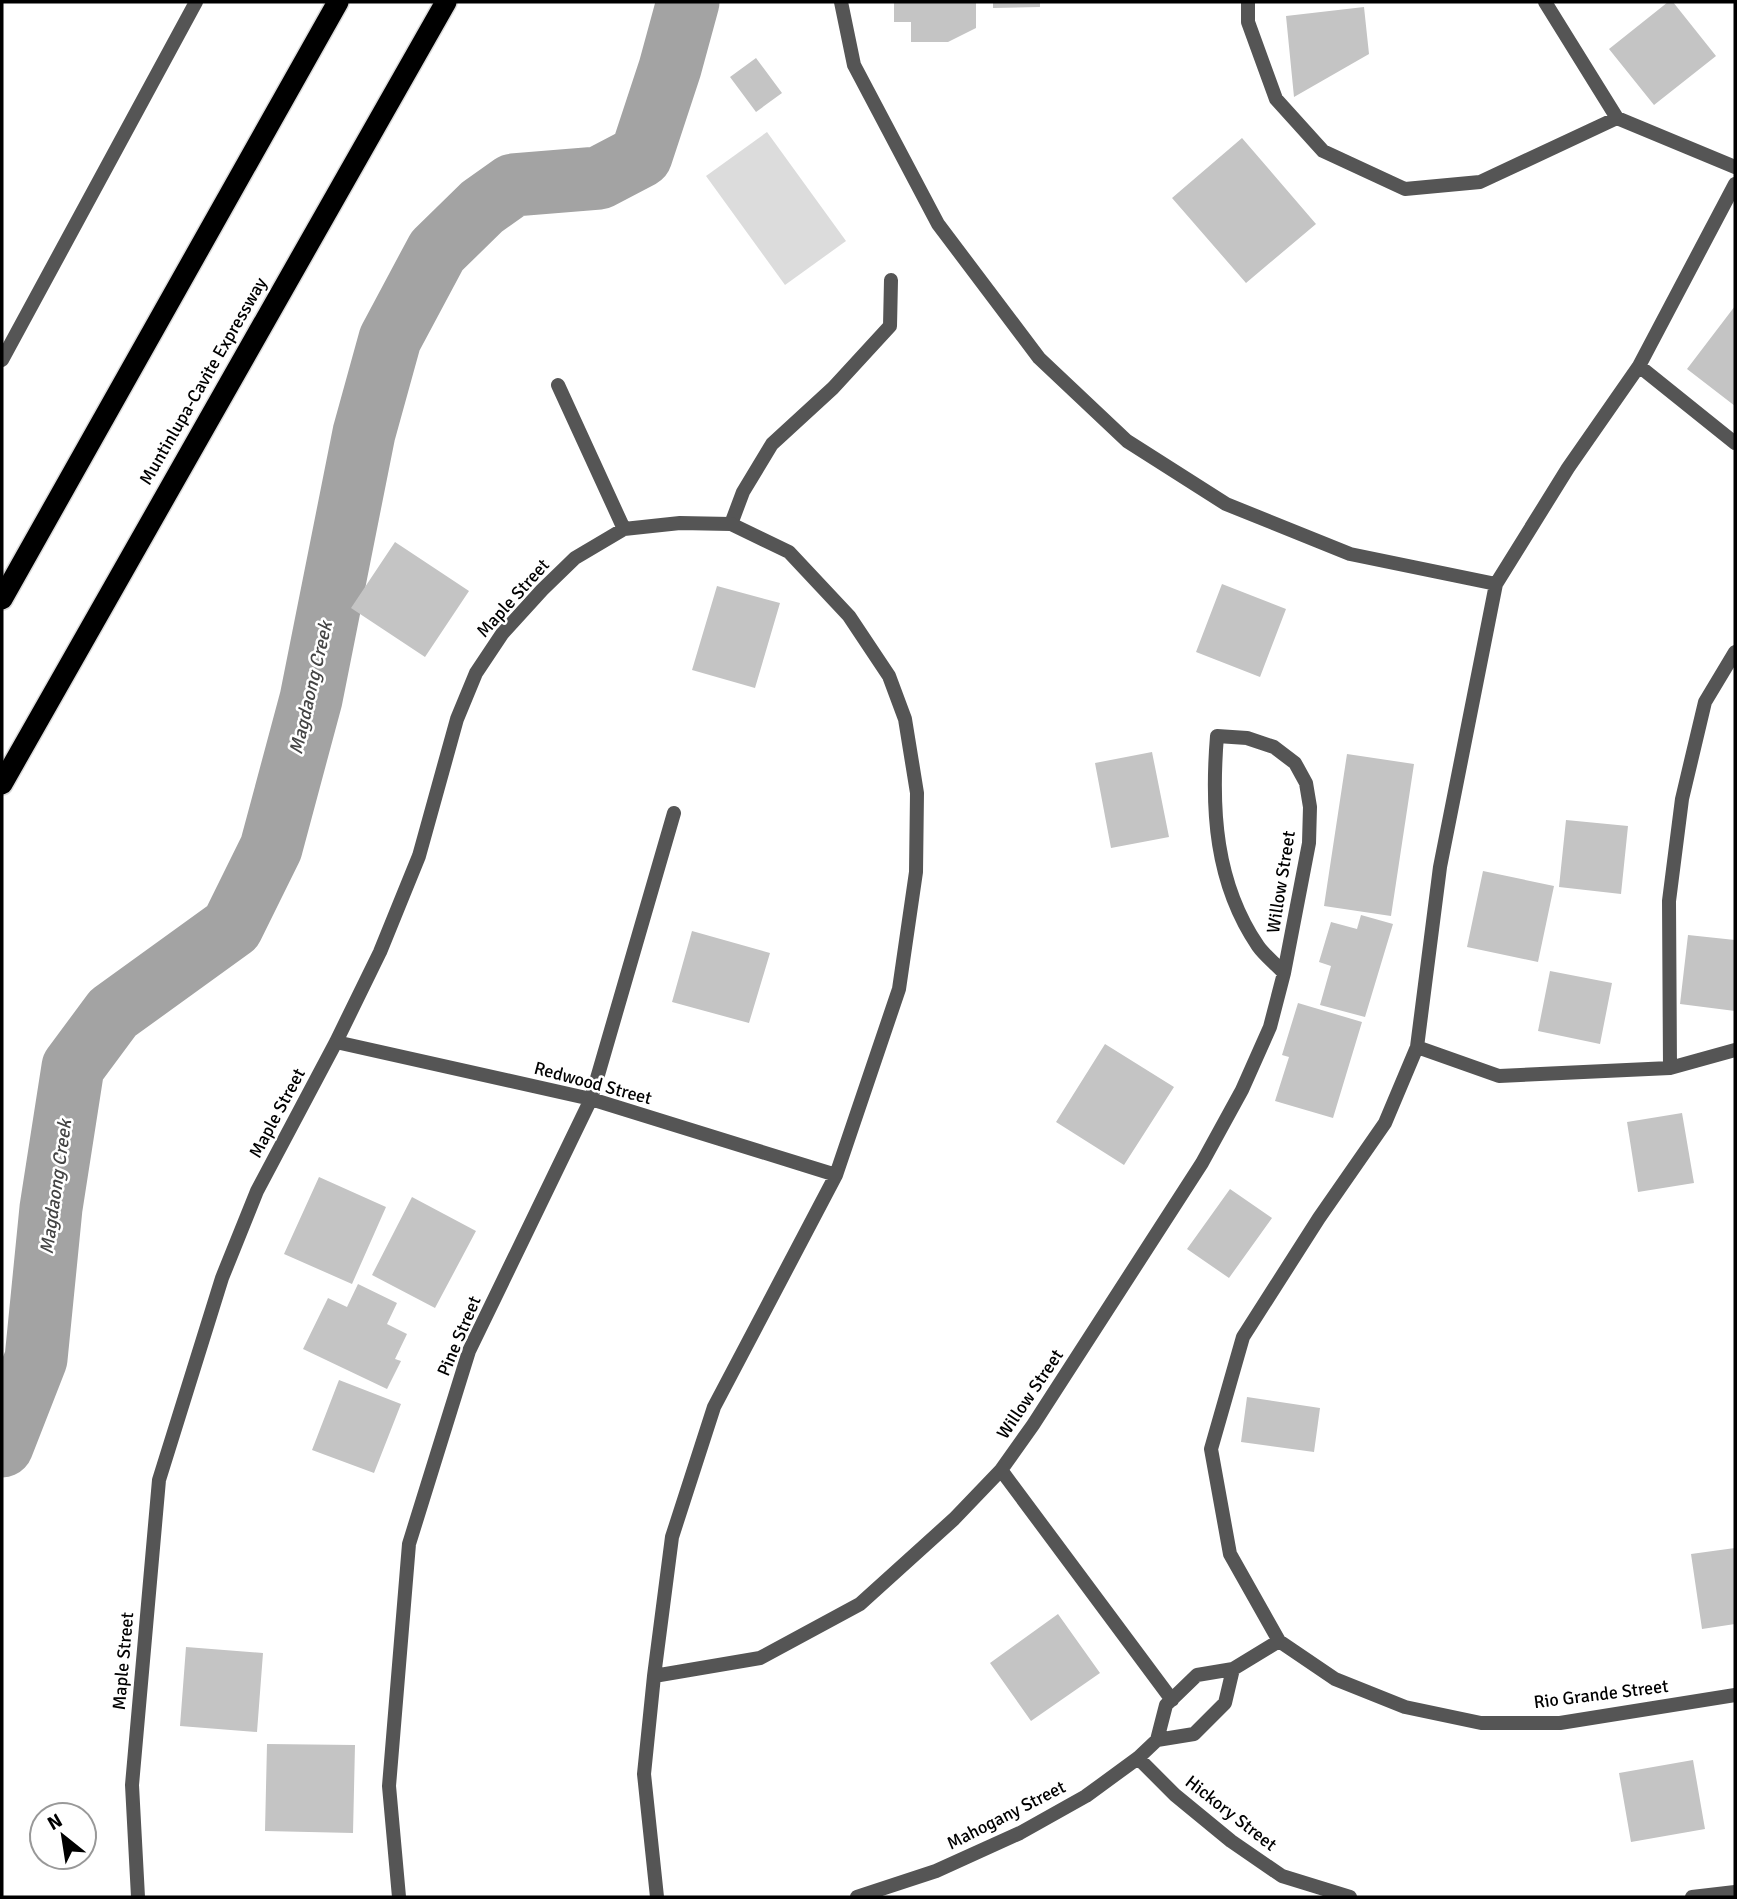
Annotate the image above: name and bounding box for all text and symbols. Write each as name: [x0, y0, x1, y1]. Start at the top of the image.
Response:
street label: Muntinlupa-Cavite Expressway: [135, 273, 272, 489]
street label: Maple Street: [472, 554, 554, 642]
water label: Magdaong Creek: [284, 618, 338, 757]
street label: Willow Street: [1262, 829, 1300, 935]
street label: Redwood Street: [532, 1057, 654, 1109]
street label: Maple Street: [244, 1064, 310, 1162]
water label: Magdaong Creek: [35, 1117, 78, 1256]
street label: Pine Street: [432, 1293, 486, 1379]
street label: Willow Street: [992, 1345, 1068, 1443]
street label: Maple Street: [108, 1611, 138, 1711]
street label: Rio Grande Street: [1532, 1675, 1670, 1713]
street label: Hickory Street: [1181, 1770, 1281, 1856]
street label: Mahogany Street: [943, 1776, 1069, 1854]
north arrow: [28, 1801, 98, 1871]
text: N: [43, 1808, 67, 1836]

